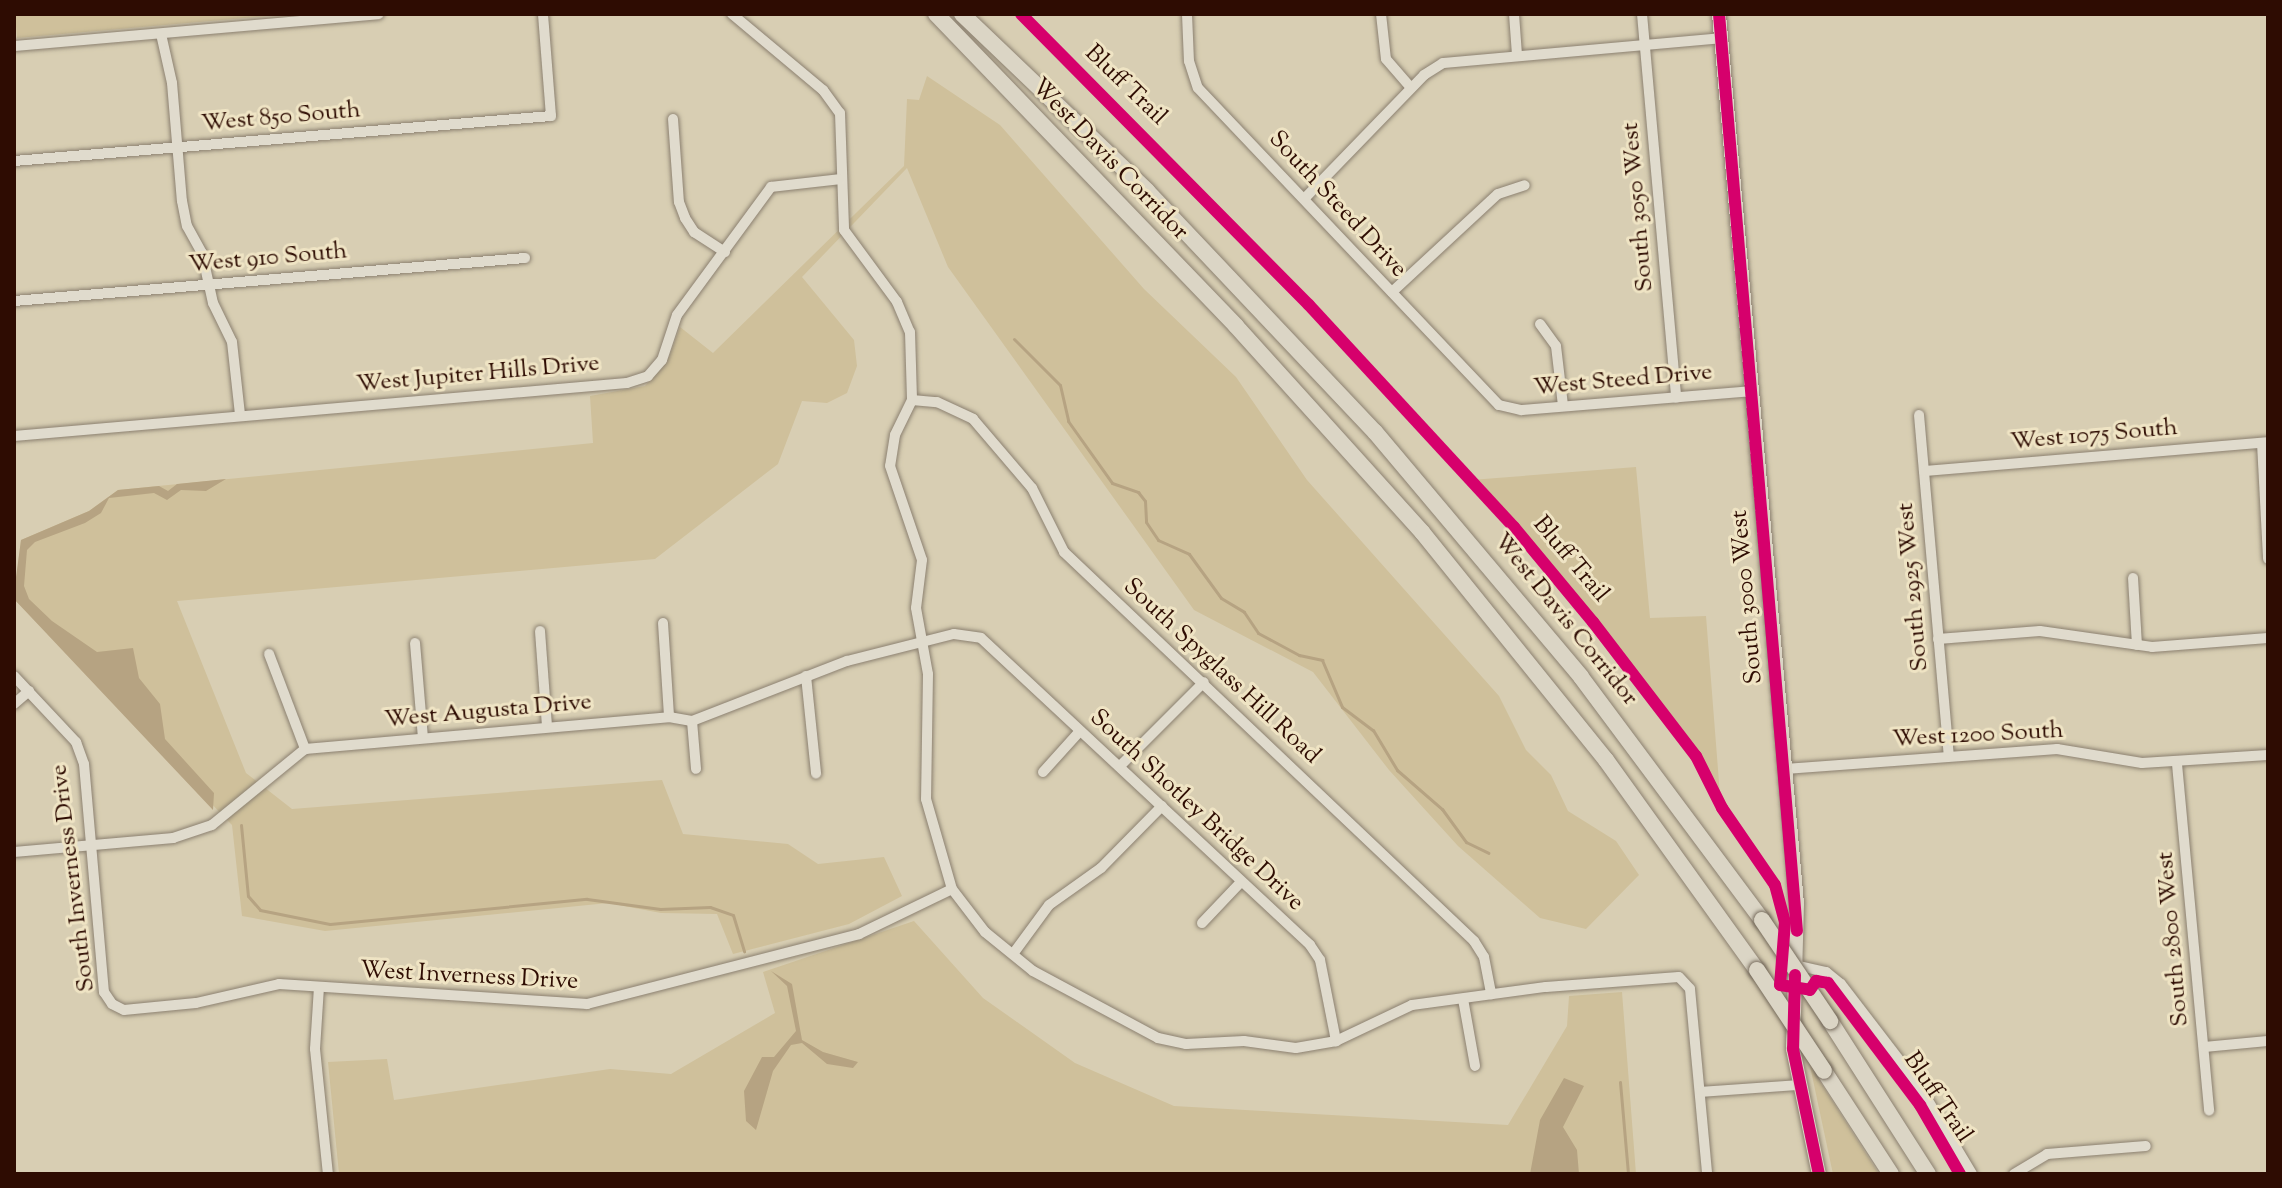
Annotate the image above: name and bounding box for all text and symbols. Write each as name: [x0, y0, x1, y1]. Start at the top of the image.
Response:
street label: Bluff Trail: [1078, 40, 1172, 132]
street label: West Davis Corridor: [1024, 73, 1194, 247]
street label: West 850 South: [200, 97, 362, 139]
street label: South 3050 West: [1617, 121, 1661, 293]
street label: South Steed Drive: [1262, 126, 1412, 284]
street label: West 910 South: [187, 238, 349, 280]
street label: West Jupiter Hills Drive: [355, 350, 601, 400]
street label: West Steed Drive: [1532, 359, 1714, 403]
street label: West 1075 South: [2009, 414, 2179, 458]
street label: South 2925 West: [1892, 501, 1936, 673]
street label: South 3000 West: [1726, 509, 1770, 685]
street label: Bluff Trail: [1526, 511, 1614, 609]
street label: West Davis Corridor: [1487, 528, 1643, 712]
street label: South Spyglass Hill Road: [1117, 573, 1325, 771]
street label: West Augusta Drive: [383, 689, 593, 735]
street label: South Shotley Bridge Drive: [1083, 704, 1309, 918]
street label: West 1200 South: [1892, 717, 2064, 755]
street label: South Inverness Drive: [46, 763, 102, 993]
street label: South 2800 West: [2152, 850, 2196, 1028]
street label: West Inverness Drive: [359, 957, 579, 997]
street label: Bluff Trail: [1896, 1047, 1978, 1149]

